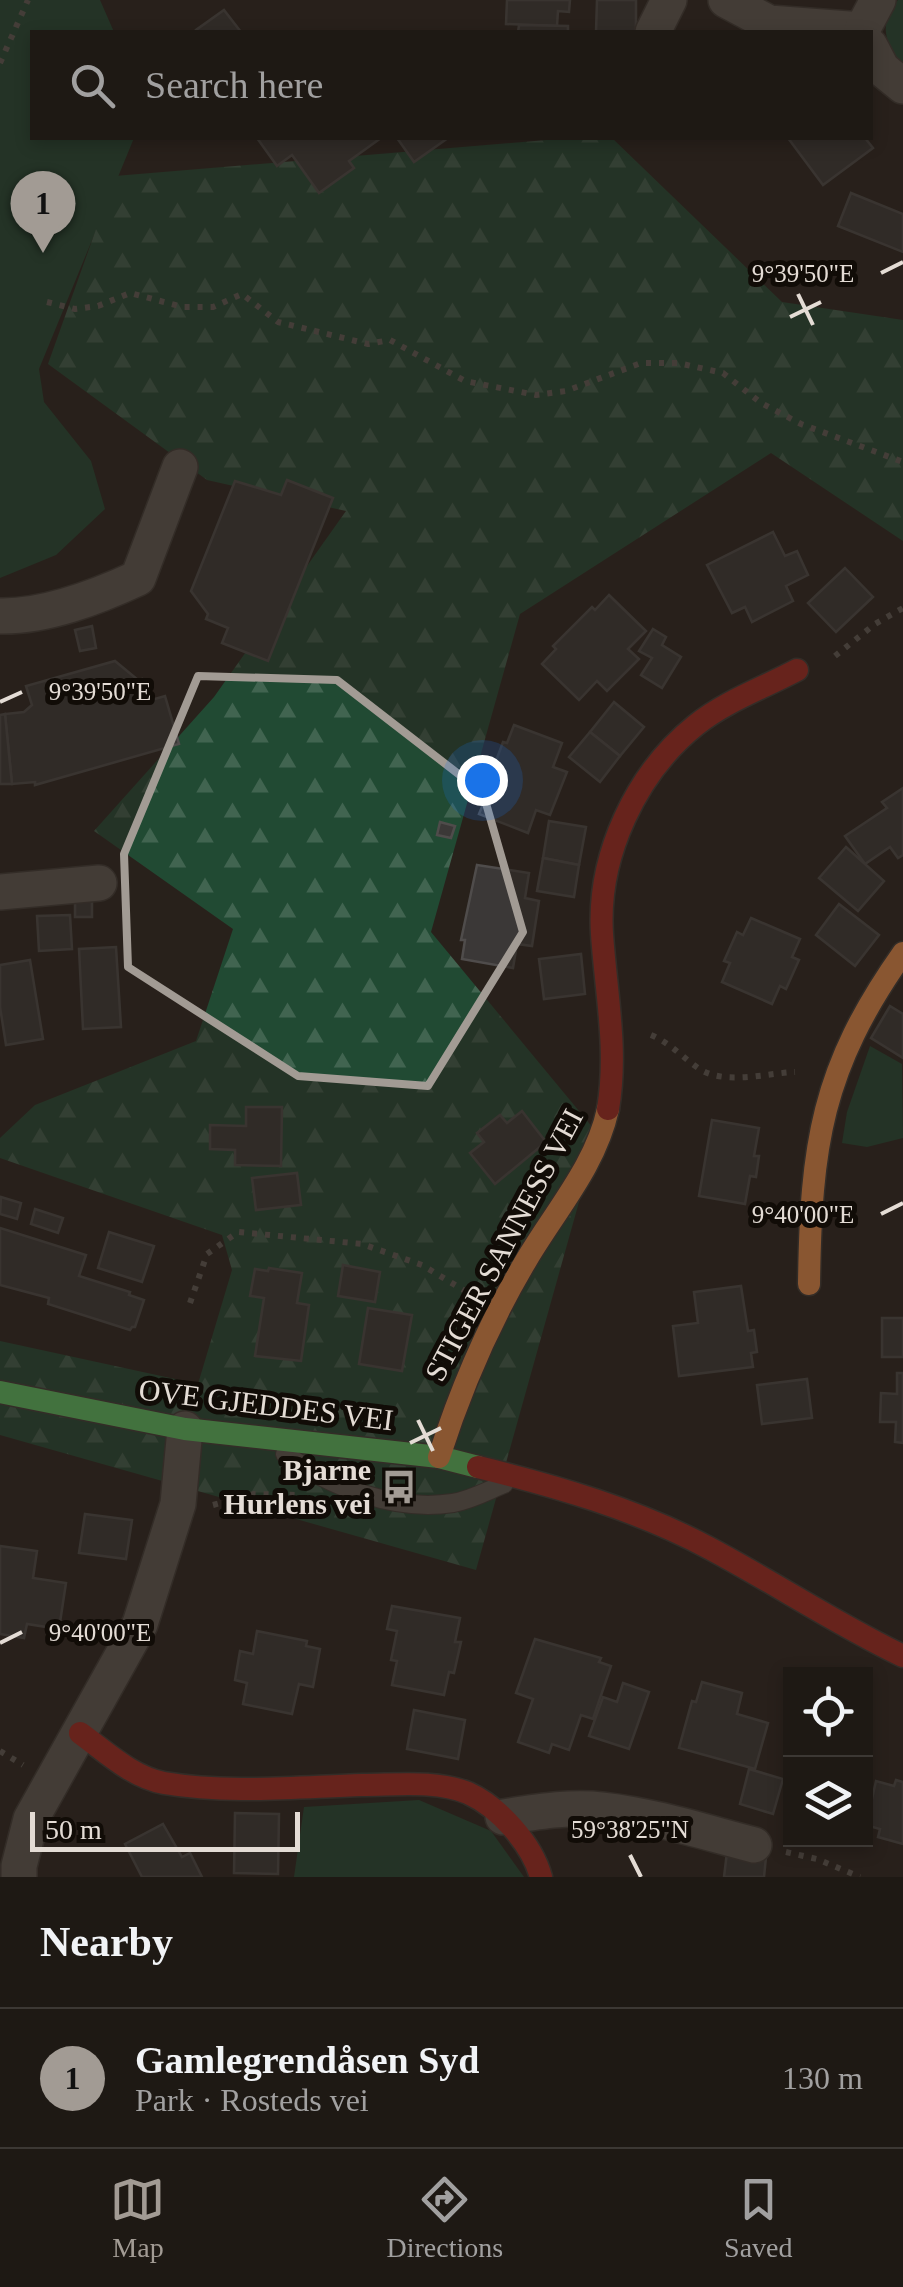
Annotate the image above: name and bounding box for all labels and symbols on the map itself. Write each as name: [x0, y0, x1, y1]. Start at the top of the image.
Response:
pin: 1: [10, 170, 76, 253]
text: 9°39'50"E: [752, 260, 854, 287]
text: 9°39'50"E: [49, 678, 151, 705]
your location: [457, 755, 508, 806]
street label: STIGER SANNESS VEI: [418, 1103, 589, 1386]
text: 9°40'00"E: [752, 1201, 854, 1228]
street label: OVE GJEDDES VEI: [137, 1373, 395, 1436]
place label: Bjarne Hurlens vei: [224, 1453, 371, 1520]
bus stop icon: Bjarne Hurlens vei: [380, 1468, 418, 1506]
text: 9°40'00"E: [49, 1619, 151, 1646]
scale bar: [30, 1807, 300, 1852]
text: 59°38'25"N: [571, 1816, 689, 1843]

